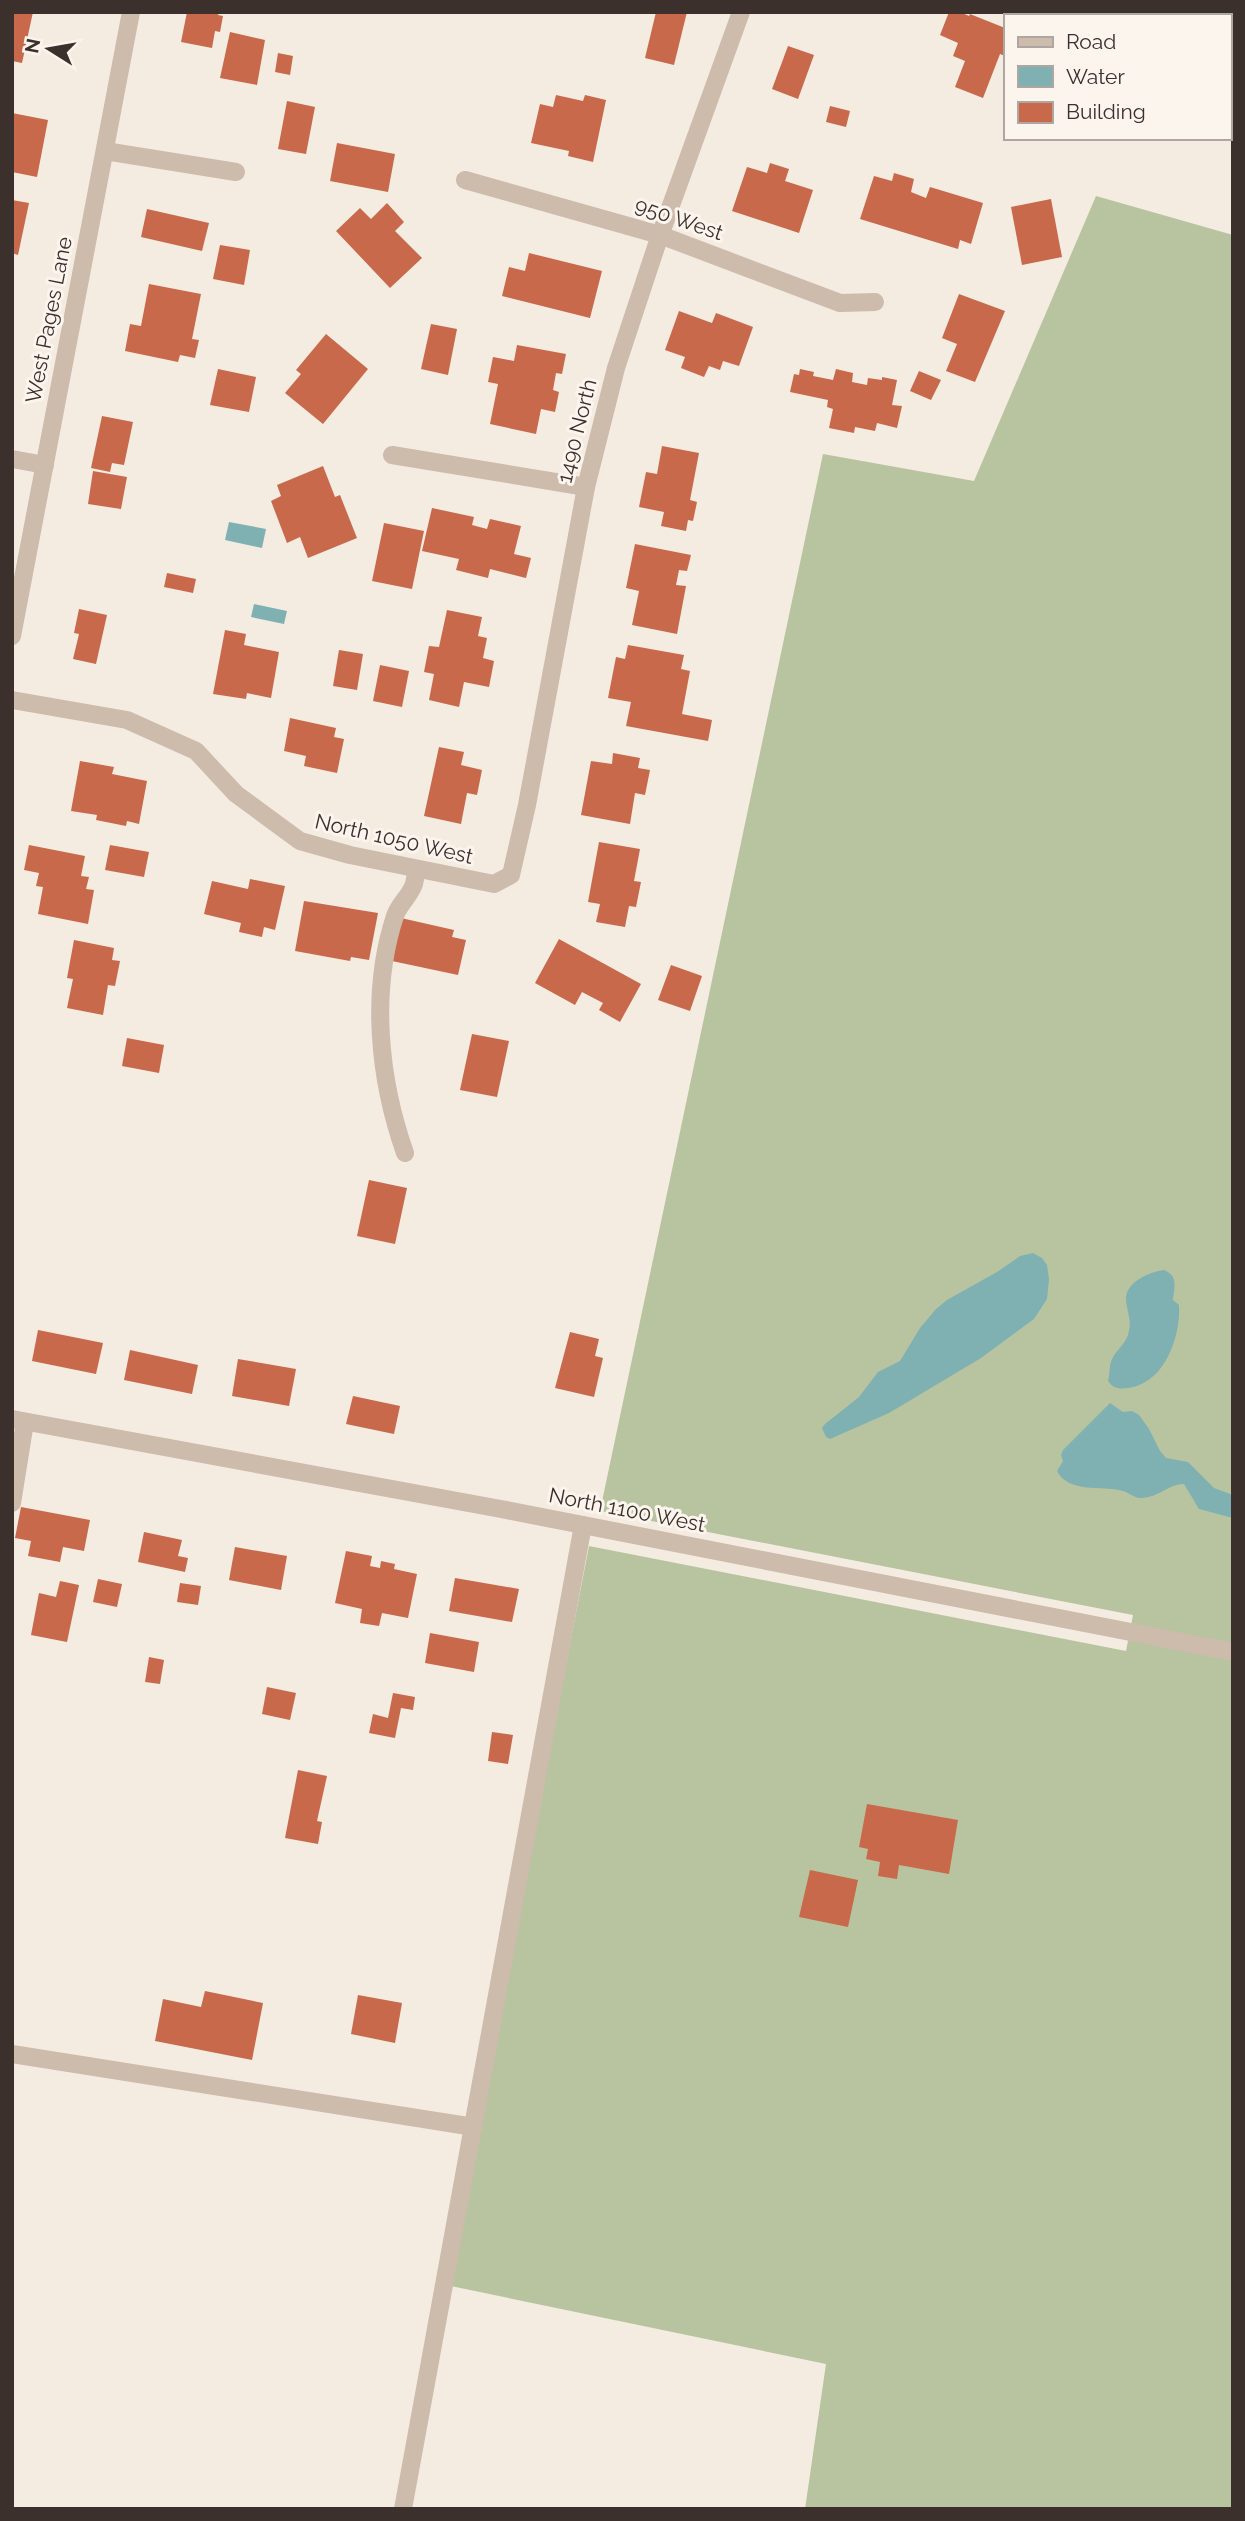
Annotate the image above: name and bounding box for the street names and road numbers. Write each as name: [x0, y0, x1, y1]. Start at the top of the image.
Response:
street label: 950 West: [632, 192, 726, 245]
street label: West Pages Lane: [20, 235, 77, 405]
street label: 1490 North: [552, 376, 601, 485]
street label: North 1050 West: [313, 808, 476, 869]
street label: North 1100 West: [547, 1482, 707, 1537]

